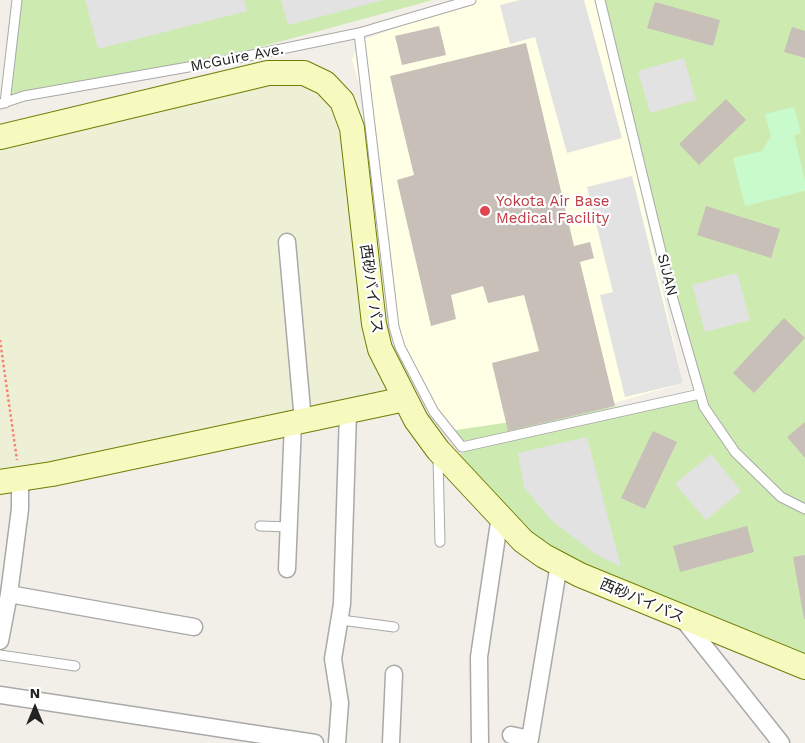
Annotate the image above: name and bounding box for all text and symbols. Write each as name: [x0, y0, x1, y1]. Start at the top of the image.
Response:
street label: McGuire Ave.: [189, 40, 285, 76]
place label: Yokota Air Base Medical Facility: [496, 193, 609, 228]
marker: Yokota Air Base Medical Facility: [478, 204, 492, 218]
street label: 西砂バイパス: [356, 243, 386, 335]
street label: SIJAN: [653, 252, 681, 298]
street label: 西砂バイパス: [597, 575, 687, 627]
north arrow: [10, 683, 60, 733]
text: N: [30, 685, 40, 701]

